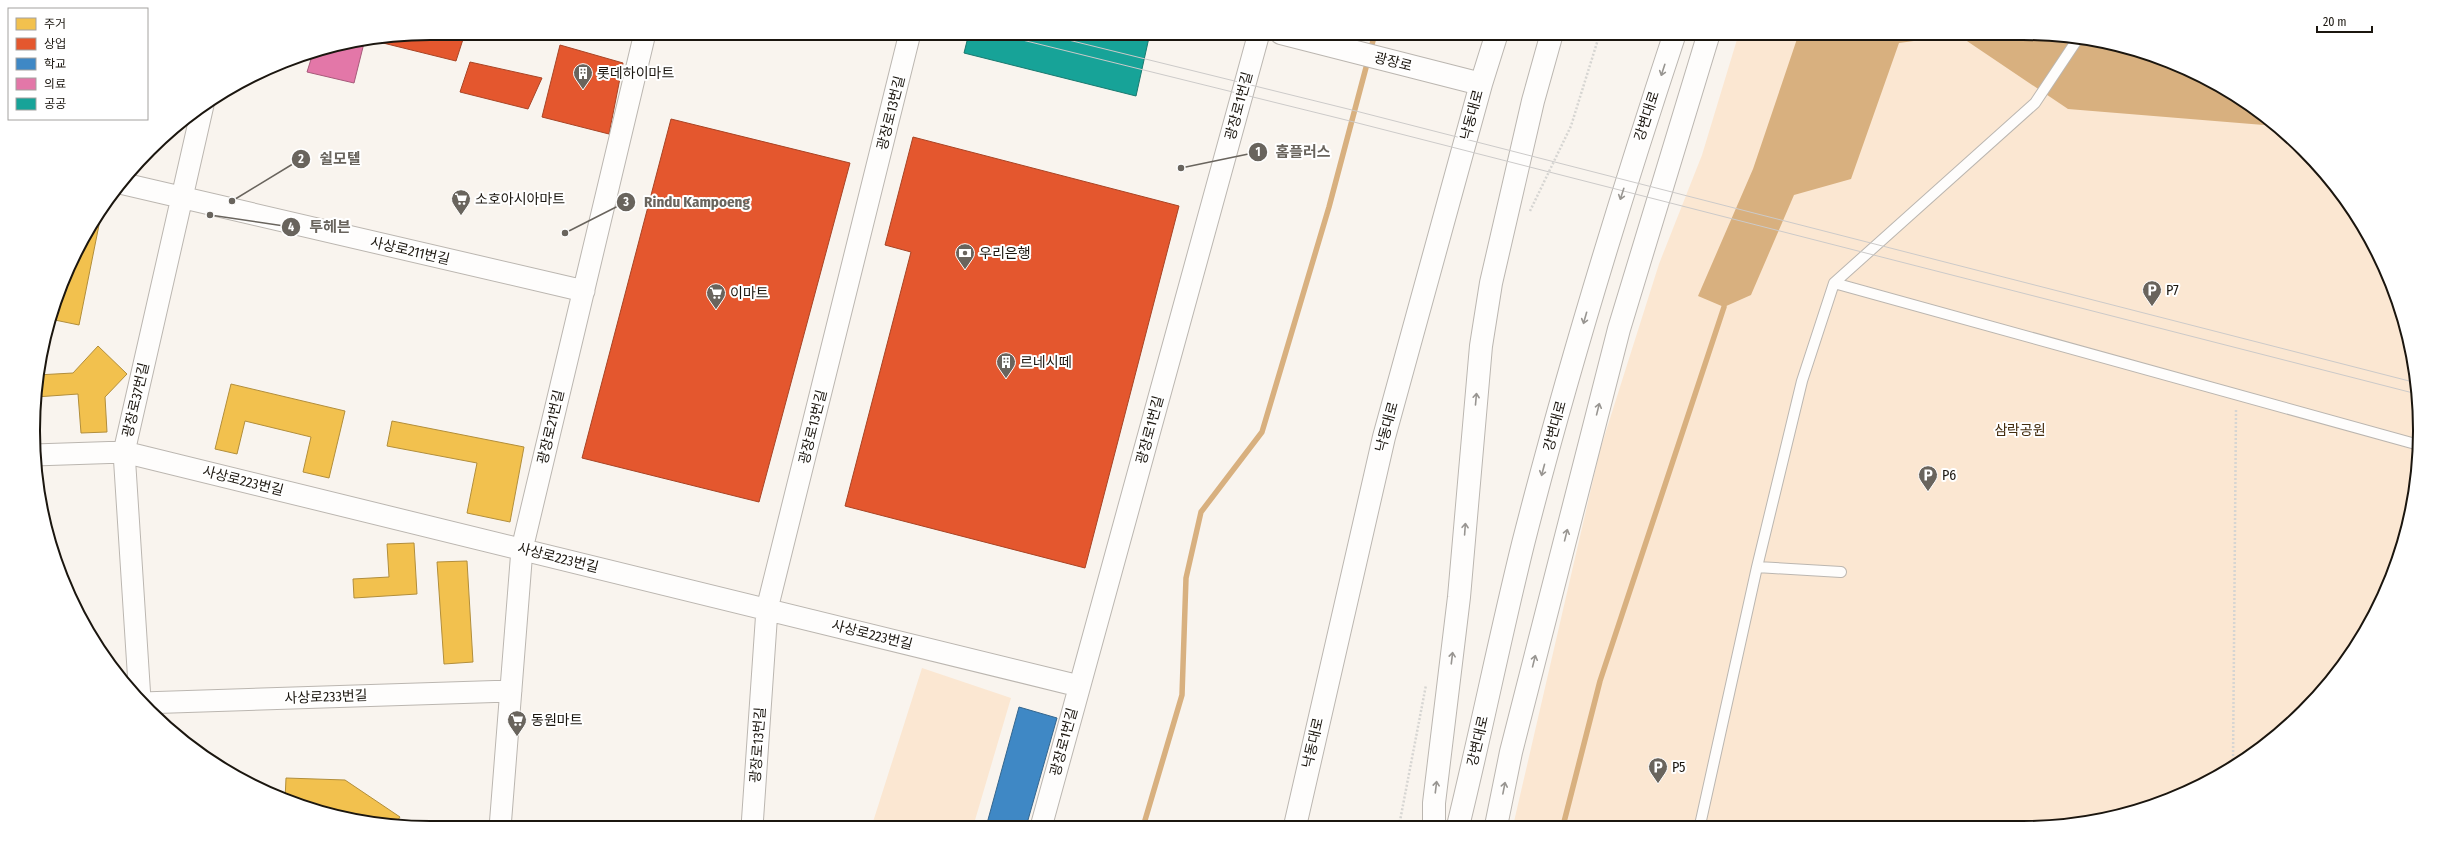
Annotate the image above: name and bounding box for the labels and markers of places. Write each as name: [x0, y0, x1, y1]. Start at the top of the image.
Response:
building icon: 롯데하이마트: [572, 62, 594, 90]
place label: 롯데하이마트: [597, 65, 674, 82]
callout: 홈플러스: [1248, 138, 1339, 165]
callout: 쉴모텔: [291, 145, 369, 172]
supermarket icon: 소호아시아마트: [450, 188, 472, 216]
callout: Rindu Kampoeng: [616, 188, 758, 215]
place label: 소호아시아마트: [475, 191, 565, 208]
callout: 투헤븐: [281, 213, 359, 240]
bank icon: 우리은행: [954, 242, 976, 270]
place label: 우리은행: [979, 245, 1031, 262]
parking icon: P7: [2141, 279, 2163, 307]
supermarket icon: 이마트: [705, 282, 727, 310]
place label: P7: [2166, 282, 2179, 299]
place label: 이마트: [730, 285, 769, 302]
building icon: 르네시떼: [995, 351, 1017, 379]
place label: 르네시떼: [1020, 354, 1072, 371]
parking icon: P6: [1917, 464, 1939, 492]
place label: P6: [1942, 467, 1956, 484]
supermarket icon: 동원마트: [506, 709, 528, 737]
place label: 동원마트: [531, 712, 583, 729]
parking icon: P5: [1647, 756, 1669, 784]
place label: P5: [1672, 759, 1686, 776]

